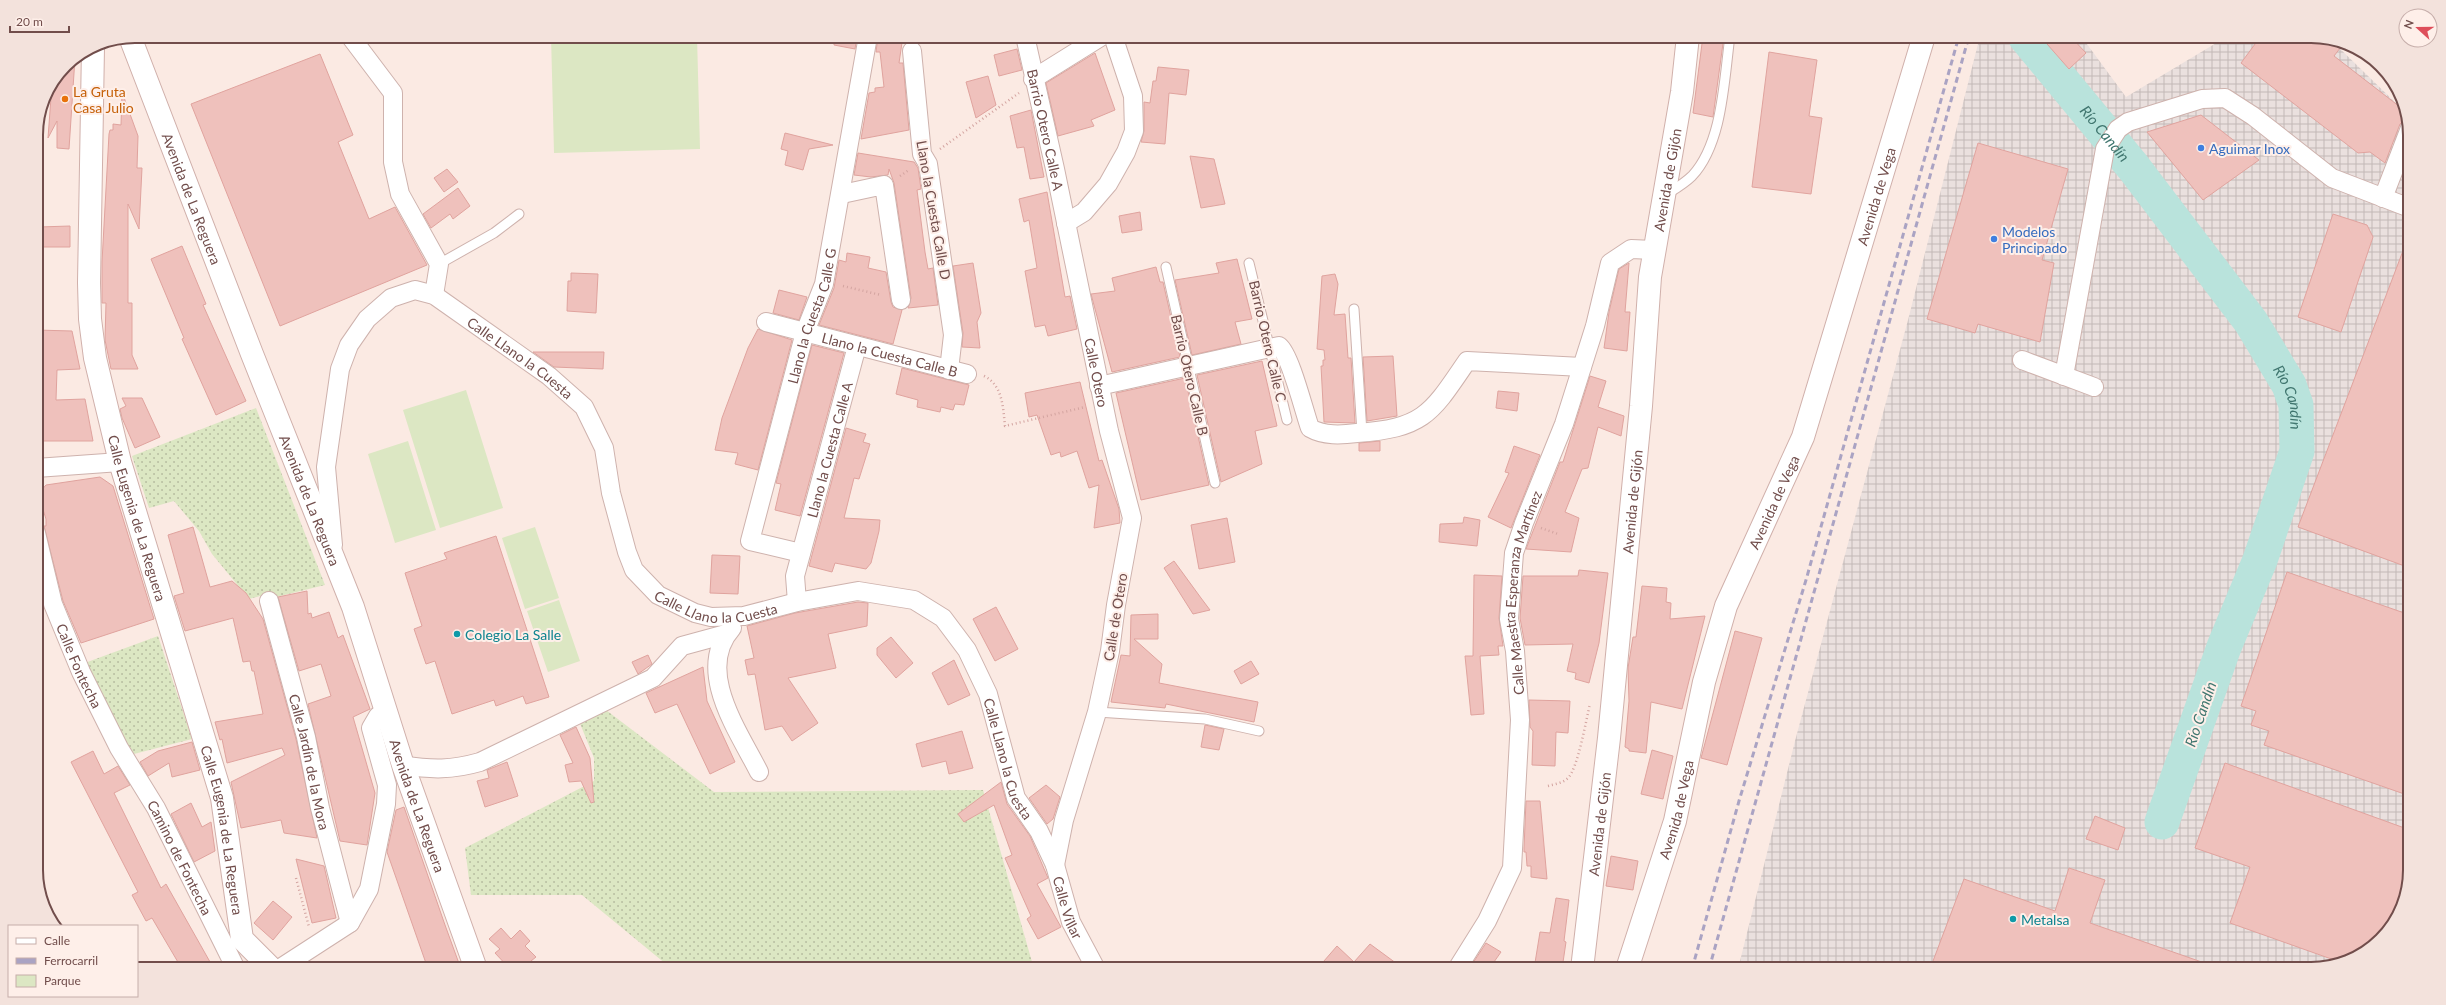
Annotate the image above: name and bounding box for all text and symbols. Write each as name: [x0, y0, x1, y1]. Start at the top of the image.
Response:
scale bar: [10, 8, 69, 34]
north arrow: [2398, 8, 2438, 48]
text: 20 m: [16, 14, 43, 29]
text: N: [2401, 18, 2416, 31]
street label: Barrio Otero Calle A: [1024, 67, 1068, 192]
place label: La Gruta Casa Julio: [73, 83, 134, 116]
marker: La Gruta Casa Julio: [60, 94, 70, 104]
water label: Río Candín: [2077, 101, 2134, 165]
street label: Avenida de Gijón: [1650, 127, 1684, 233]
street label: Avenida de La Reguera: [159, 130, 225, 267]
street label: Llano la Cuesta Calle D: [913, 139, 955, 281]
place label: Aguimar Inox: [2209, 140, 2290, 157]
marker: Aguimar Inox: [2196, 143, 2206, 153]
street label: Avenida de Vega: [1853, 145, 1898, 247]
place label: Modelos Principado: [2002, 223, 2067, 256]
marker: Modelos Principado: [1989, 234, 1999, 244]
street label: Llano la Cuesta Calle G: [783, 247, 839, 385]
street label: Barrio Otero Calle C: [1246, 279, 1290, 404]
street label: Calle Llano la Cuesta: [464, 313, 577, 402]
street label: Barrio Otero Calle B: [1168, 313, 1212, 437]
street label: Llano la Cuesta Calle B: [820, 328, 960, 380]
street label: Calle Otero: [1081, 336, 1112, 409]
water label: Río Candín: [2270, 362, 2306, 430]
street label: Llano la Cuesta Calle A: [803, 379, 856, 519]
street label: Avenida de La Reguera: [277, 432, 344, 568]
street label: Calle Eugenia de La Reguera: [105, 433, 170, 603]
street label: Avenida de Gijón: [1618, 449, 1645, 554]
street label: Avenida de Vega: [1745, 452, 1802, 552]
street label: Calle Maestra Esperanza Martínez: [1501, 488, 1545, 695]
street label: Calle de Otero: [1100, 572, 1130, 662]
street label: Calle Llano la Cuesta: [652, 586, 779, 626]
street label: Calle Fontecha: [53, 621, 106, 711]
place label: Colegio La Salle: [465, 626, 561, 643]
marker: Colegio La Salle: [452, 629, 462, 639]
water label: Río Candín: [2180, 679, 2220, 749]
street label: Calle Jardín de la Mora: [286, 692, 334, 832]
street label: Calle Llano la Cuesta: [981, 696, 1037, 822]
street label: Avenida de La Reguera: [387, 737, 449, 874]
street label: Calle Eugenia de La Reguera: [198, 743, 247, 916]
street label: Avenida de Vega: [1655, 758, 1696, 861]
street label: Avenida de Gijón: [1584, 771, 1613, 877]
street label: Camino de Fontecha: [144, 797, 216, 918]
street label: Calle Villar: [1050, 874, 1087, 942]
place label: Metalsa: [2021, 911, 2069, 928]
marker: Metalsa: [2008, 914, 2018, 924]
legend: [8, 925, 138, 997]
text: Calle: [44, 933, 70, 948]
text: Ferrocarril: [44, 953, 98, 968]
text: Parque: [44, 973, 81, 988]

